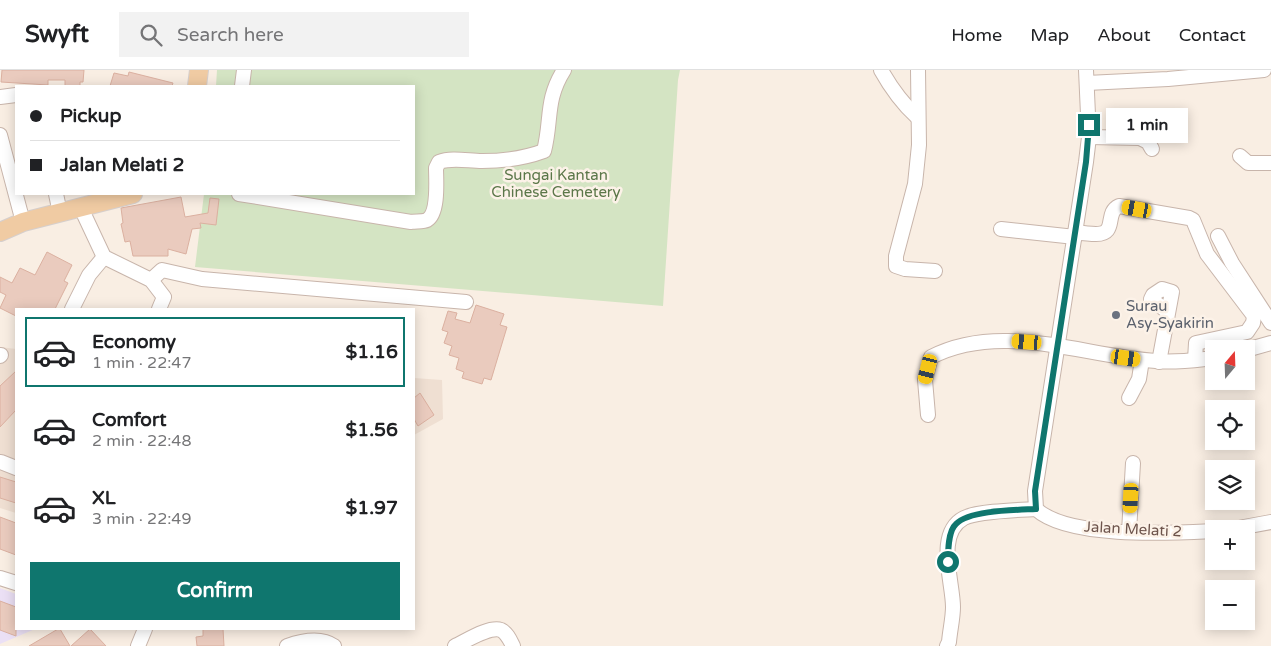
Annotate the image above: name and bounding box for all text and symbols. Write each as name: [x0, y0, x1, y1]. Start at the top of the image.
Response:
search box: [119, 12, 469, 57]
text: Swyft: [25, 20, 89, 49]
icon: search: [137, 21, 165, 49]
text: Search here: [177, 24, 284, 46]
text: Home: [951, 24, 1002, 46]
text: Map: [1030, 24, 1069, 46]
text: About: [1097, 24, 1151, 46]
text: Contact: [1179, 24, 1246, 46]
text: Pickup: [60, 105, 121, 127]
callout: 1 min: [1106, 108, 1189, 142]
route end: [1078, 114, 1100, 136]
text: 1 min: [1126, 115, 1168, 135]
text: Jalan Melati 2: [60, 154, 184, 176]
park label: Sungai Kantan Chinese Cemetery: [491, 166, 621, 201]
car: [1120, 199, 1153, 219]
place label: Surau Asy-Syakirin: [1126, 297, 1214, 332]
marker: Surau Asy-Syakirin: [1110, 309, 1122, 321]
icon: car: [32, 330, 77, 375]
text: Economy: [92, 331, 176, 353]
car: [1011, 333, 1042, 351]
north arrow: [1205, 340, 1255, 390]
map controls: [1205, 340, 1255, 630]
text: $1.16: [346, 341, 398, 363]
car: [1110, 348, 1141, 368]
text: 1 min · 22:47: [92, 353, 191, 373]
car: [917, 353, 938, 385]
button: locate: [1205, 400, 1255, 450]
icon: car: [32, 408, 77, 453]
text: Comfort: [92, 409, 166, 431]
text: $1.56: [346, 419, 398, 441]
text: 2 min · 22:48: [92, 431, 191, 451]
button: layers: [1205, 460, 1255, 510]
car: [1122, 483, 1139, 513]
icon: car: [32, 486, 77, 531]
text: XL: [92, 487, 116, 509]
text: $1.97: [346, 497, 398, 519]
text: 3 min · 22:49: [92, 509, 191, 529]
street label: Jalan Melati 2: [1084, 517, 1182, 541]
button: +: [1205, 520, 1255, 570]
route start: [937, 551, 959, 573]
button: Confirm: [30, 562, 400, 620]
button: −: [1205, 580, 1255, 630]

